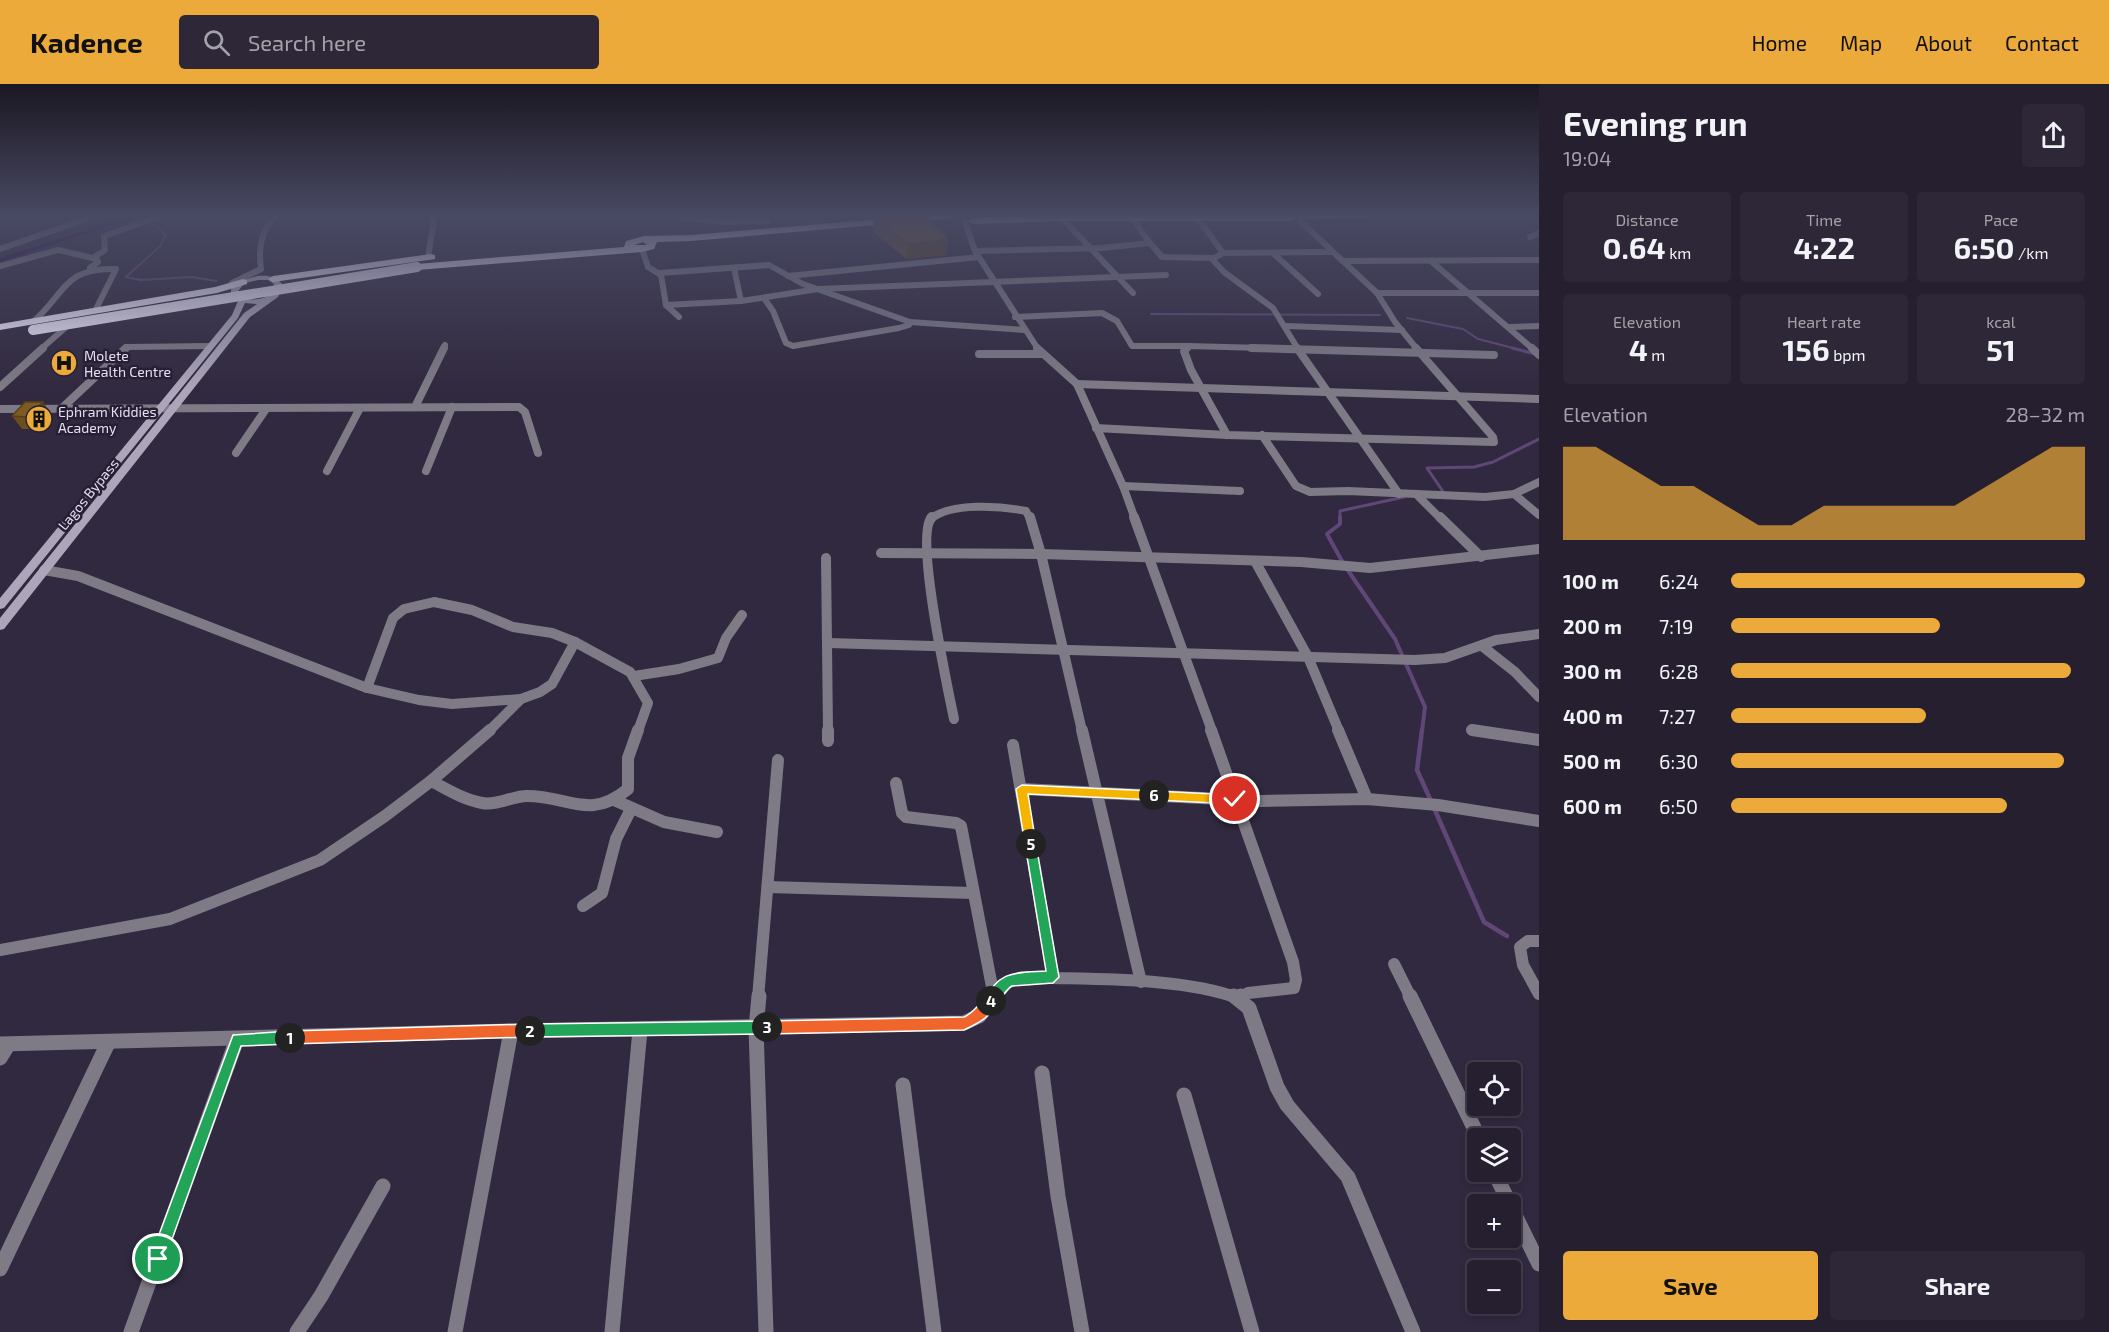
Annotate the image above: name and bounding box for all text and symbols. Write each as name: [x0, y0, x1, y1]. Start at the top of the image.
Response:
search box: [179, 15, 599, 69]
text: Kadence: [30, 25, 143, 59]
icon: search: [200, 26, 233, 59]
text: Search here: [248, 29, 366, 55]
text: Home: [1751, 30, 1807, 55]
text: Map: [1840, 30, 1882, 55]
text: About: [1915, 30, 1972, 55]
text: Contact: [2005, 30, 2079, 55]
text: Evening run: [1563, 103, 1748, 143]
button: share: [2022, 104, 2085, 167]
text: 19:04: [1563, 146, 1611, 170]
text: Distance: [1615, 210, 1679, 229]
text: Time: [1806, 210, 1842, 229]
text: Pace: [1984, 210, 2018, 229]
text: 0.64: [1603, 229, 1666, 265]
text: 4:22: [1793, 229, 1855, 265]
text: 6:50: [1954, 229, 2014, 265]
text: km: [1666, 243, 1691, 262]
text: /km: [2014, 243, 2048, 262]
text: Elevation: [1613, 312, 1681, 331]
text: Heart rate: [1787, 312, 1861, 331]
text: kcal: [1986, 312, 2016, 331]
text: 4: [1629, 331, 1648, 367]
text: 156: [1782, 331, 1830, 367]
text: 51: [1986, 331, 2016, 367]
text: m: [1648, 345, 1665, 364]
text: bpm: [1830, 345, 1866, 364]
place label: Molete Health Centre: [84, 347, 171, 380]
hospital icon: Molete Health Centre: [49, 348, 79, 378]
text: Elevation: [1563, 402, 1648, 426]
text: 28–32 m: [2005, 402, 2085, 426]
place label: Ephram Kiddies Academy: [58, 403, 157, 436]
building icon: Ephram Kiddies Academy: [24, 404, 54, 434]
street label: Lagos Bypass: [54, 455, 122, 533]
text: 100 m: [1563, 569, 1619, 593]
text: 6:24: [1659, 569, 1699, 593]
text: 200 m: [1563, 614, 1622, 638]
text: 7:19: [1659, 614, 1693, 638]
text: 300 m: [1563, 659, 1622, 683]
text: 6:28: [1659, 659, 1699, 683]
text: 400 m: [1563, 704, 1623, 728]
text: 7:27: [1659, 704, 1695, 728]
text: 500 m: [1563, 749, 1621, 773]
text: 6:30: [1659, 749, 1698, 773]
pin: [1209, 773, 1260, 824]
pin: 6: [1139, 780, 1169, 810]
icon: check: [1218, 782, 1251, 815]
text: 6: [1149, 785, 1159, 804]
text: 600 m: [1563, 794, 1622, 818]
text: 6:50: [1659, 794, 1698, 818]
pin: 5: [1016, 829, 1046, 859]
text: 5: [1027, 834, 1035, 853]
pin: 4: [976, 986, 1006, 1016]
text: 4: [986, 991, 996, 1010]
pin: 3: [752, 1012, 782, 1042]
pin: 2: [515, 1016, 545, 1046]
text: 3: [762, 1017, 772, 1036]
text: 2: [525, 1021, 535, 1040]
pin: 1: [275, 1023, 305, 1053]
text: 1: [287, 1028, 293, 1047]
map controls: [1467, 1062, 1521, 1314]
button: locate: [1467, 1062, 1521, 1116]
button: layers: [1467, 1128, 1521, 1182]
button: +: [1467, 1194, 1521, 1248]
pin: [132, 1233, 183, 1284]
icon: arrive: [141, 1242, 174, 1275]
button: Save: [1563, 1251, 1818, 1320]
button: Share: [1830, 1251, 2085, 1320]
button: −: [1467, 1260, 1521, 1314]

